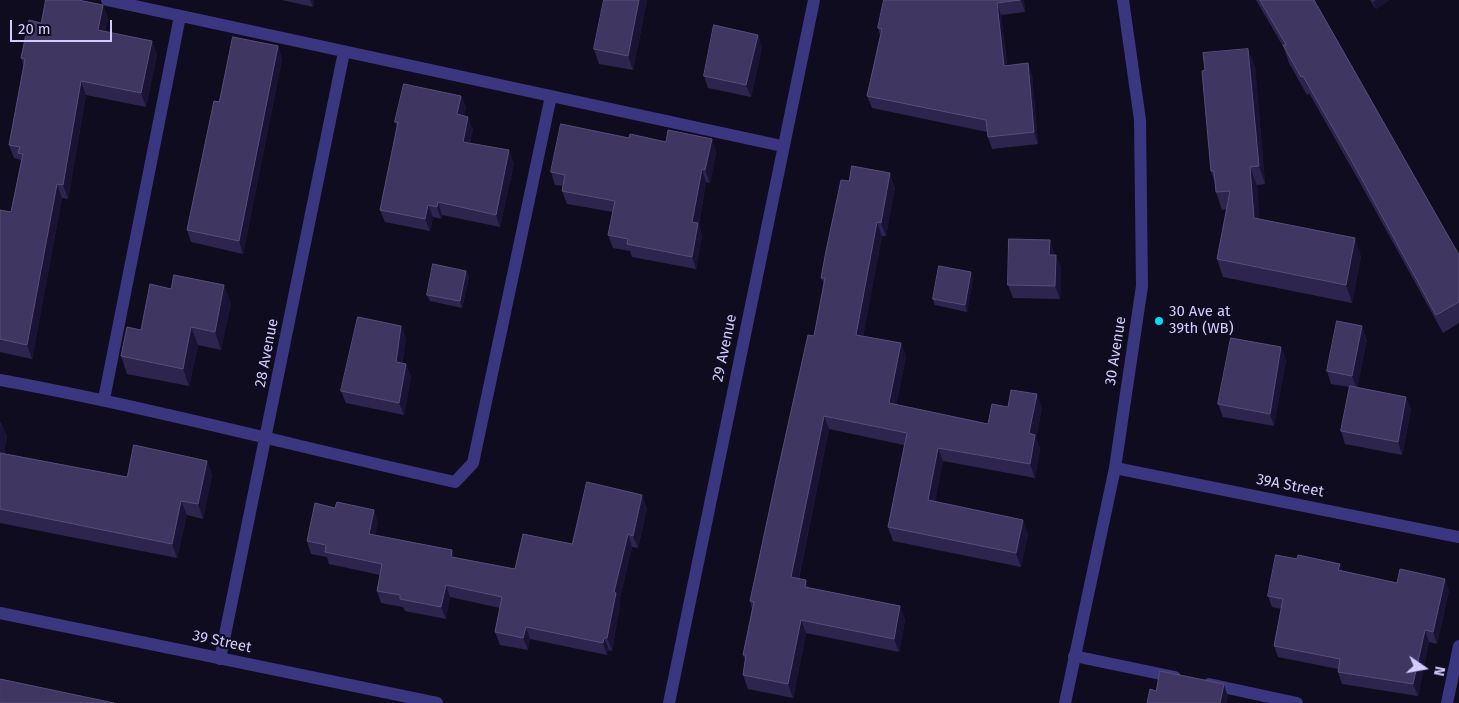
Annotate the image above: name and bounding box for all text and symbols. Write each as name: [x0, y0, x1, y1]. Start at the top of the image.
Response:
scale bar: [12, 10, 115, 42]
text: 20 m: [18, 20, 51, 38]
place label: 30 Ave at 39th (WB): [1169, 303, 1234, 338]
street label: 29 Avenue: [709, 312, 741, 384]
street label: 30 Avenue: [1102, 315, 1130, 387]
marker: 30 Ave at 39th (WB): [1153, 315, 1165, 327]
street label: 28 Avenue: [252, 317, 282, 389]
street label: 39A Street: [1255, 471, 1325, 501]
street label: 39 Street: [191, 627, 253, 657]
north arrow: [1399, 643, 1449, 693]
text: N: [1430, 665, 1448, 678]

